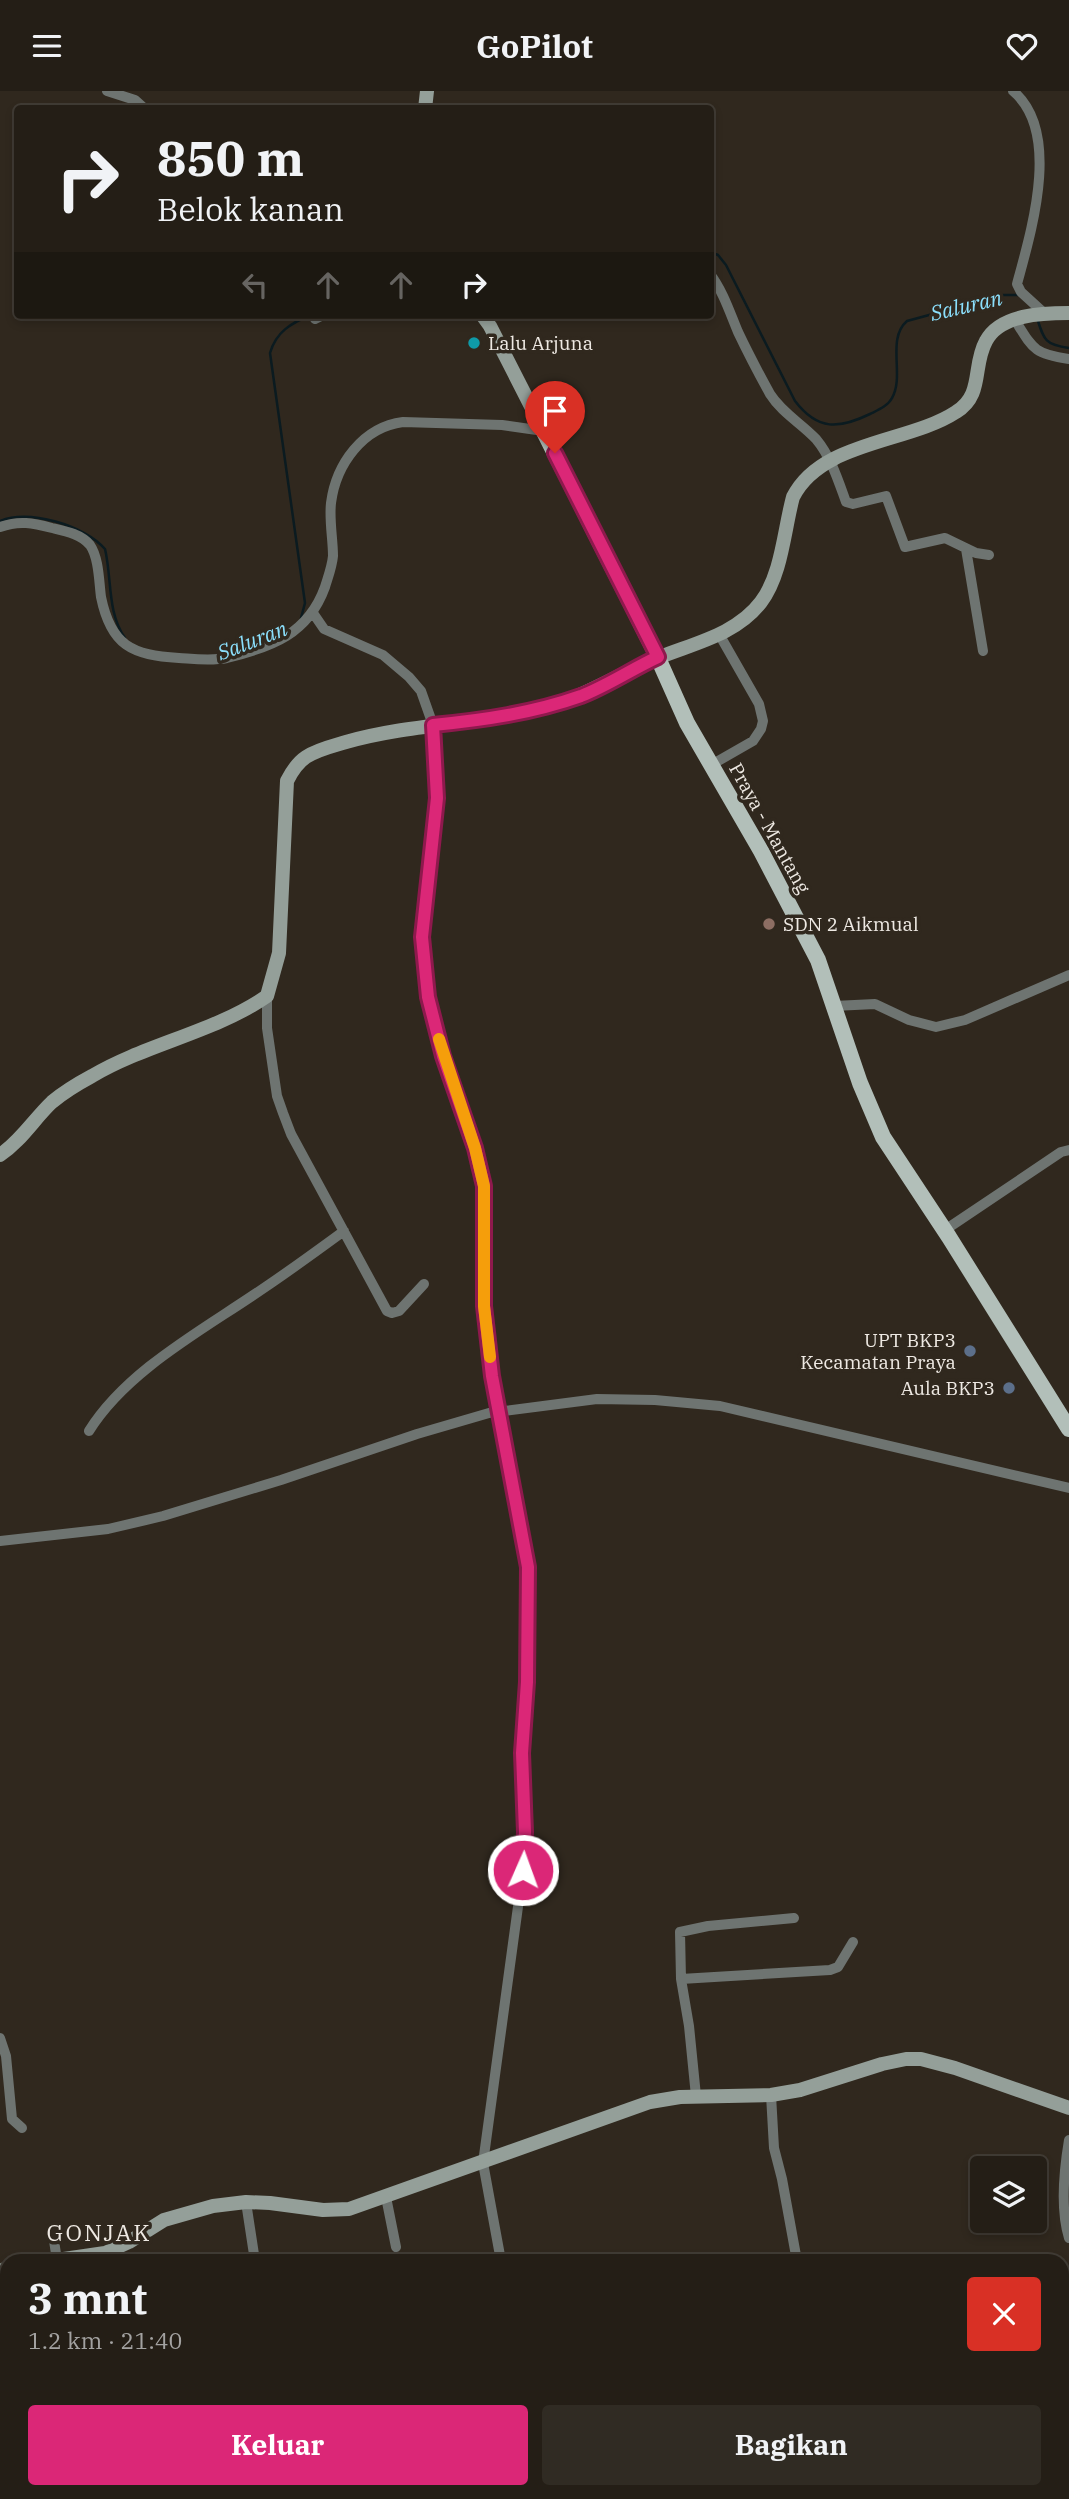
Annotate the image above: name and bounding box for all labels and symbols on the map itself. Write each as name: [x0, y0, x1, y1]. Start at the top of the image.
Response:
water label: Saluran: [926, 283, 1005, 327]
place label: Lalu Arjuna: [488, 331, 593, 355]
marker: Lalu Arjuna: [466, 335, 482, 351]
pin: [525, 381, 585, 453]
water label: Saluran: [212, 614, 291, 666]
street label: Praya - Mantang: [724, 759, 816, 898]
place label: SDN 2 Aikmual: [783, 912, 919, 936]
marker: SDN 2 Aikmual: [761, 916, 777, 932]
place label: UPT BKP3 Kecamatan Praya: [800, 1328, 956, 1374]
marker: UPT BKP3 Kecamatan Praya: [962, 1343, 978, 1359]
place label: Aula BKP3: [901, 1376, 995, 1400]
marker: Aula BKP3: [1001, 1380, 1017, 1396]
position arrow: [486, 1833, 560, 1907]
district label: GONJAK: [46, 2217, 152, 2247]

